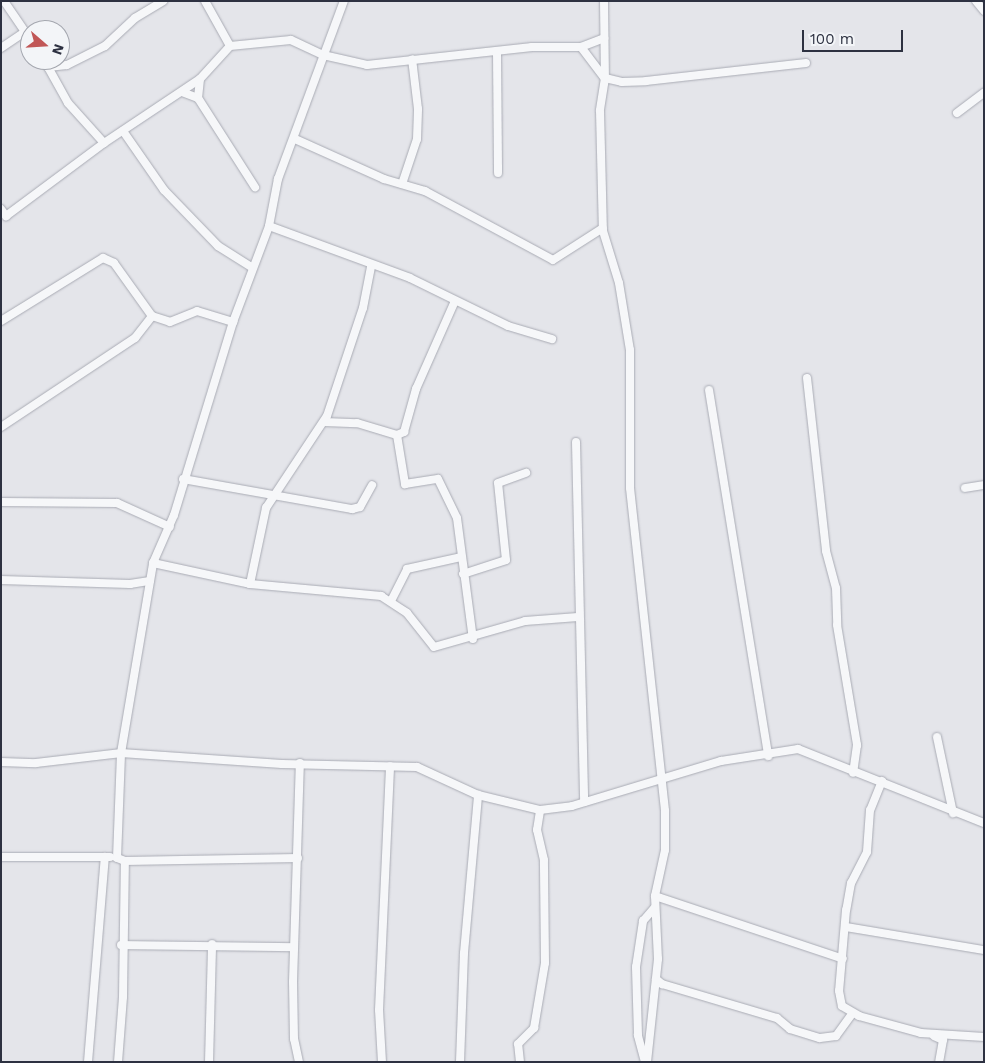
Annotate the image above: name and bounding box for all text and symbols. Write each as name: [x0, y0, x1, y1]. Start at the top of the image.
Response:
north arrow: [20, 20, 70, 70]
scale bar: [805, 20, 906, 52]
text: 100 m: [810, 30, 854, 48]
text: N: [49, 42, 67, 57]

